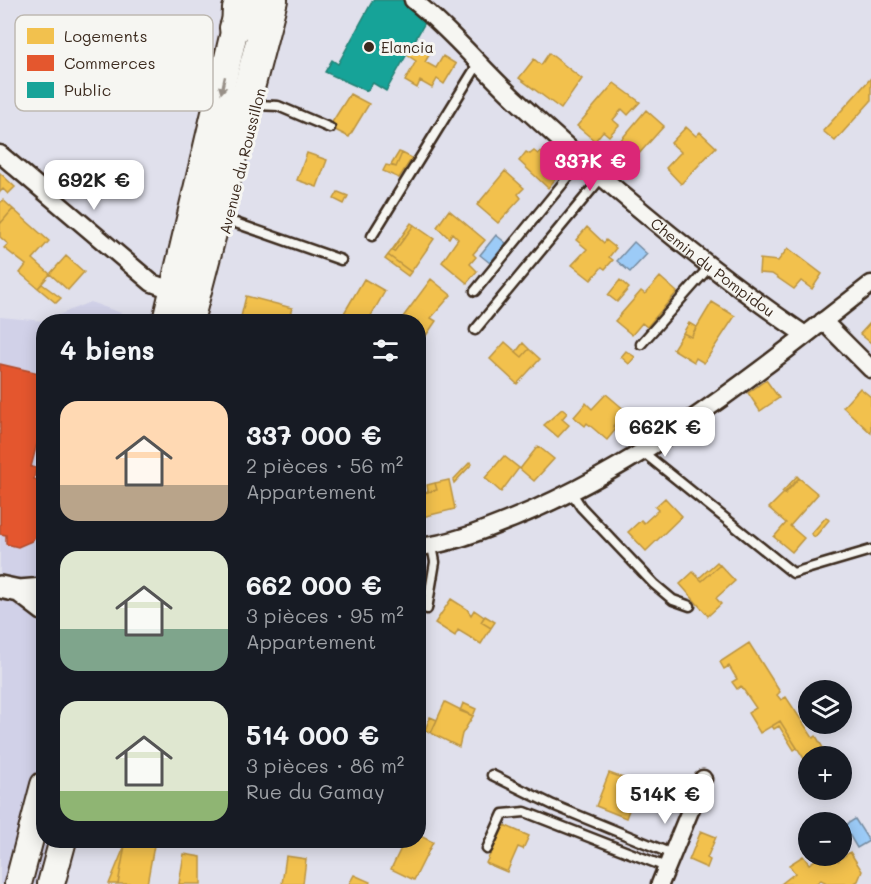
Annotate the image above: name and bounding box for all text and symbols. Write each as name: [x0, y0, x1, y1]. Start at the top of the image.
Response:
legend: [15, 15, 213, 111]
text: Logements: [64, 25, 147, 46]
place label: Elancia: [381, 37, 434, 57]
marker: Elancia: [362, 40, 376, 54]
text: Commerces: [64, 52, 155, 73]
one-way arrow: [217, 76, 227, 94]
text: Public: [64, 79, 111, 100]
street label: Avenue du Roussillon: [214, 86, 270, 236]
pin: 337K €: [541, 141, 639, 192]
text: 337K €: [554, 147, 626, 173]
pin: 692K €: [45, 160, 143, 211]
text: 692K €: [58, 166, 130, 192]
street label: Chemin du Pompidou: [647, 213, 779, 321]
text: 4 biens: [60, 333, 155, 367]
icon: filters: [369, 334, 402, 367]
pin: 662K €: [616, 407, 714, 458]
text: 662K €: [629, 413, 701, 439]
text: 337 000 €: [246, 418, 382, 452]
icon: home: [108, 425, 180, 497]
text: 2 pièces · 56 m²: [246, 452, 403, 478]
text: Appartement: [246, 478, 376, 504]
text: 662 000 €: [246, 568, 382, 602]
icon: home: [108, 575, 180, 647]
text: 3 pièces · 95 m²: [246, 602, 404, 628]
text: Appartement: [246, 628, 376, 654]
map controls: [798, 680, 852, 866]
button: layers: [798, 680, 852, 734]
text: 514 000 €: [246, 718, 379, 752]
icon: home: [108, 725, 180, 797]
button: +: [798, 746, 852, 800]
text: 3 pièces · 86 m²: [246, 752, 404, 778]
pin: 514K €: [616, 774, 714, 825]
text: Rue du Gamay: [246, 778, 385, 804]
text: 514K €: [630, 780, 700, 806]
button: −: [798, 812, 852, 866]

